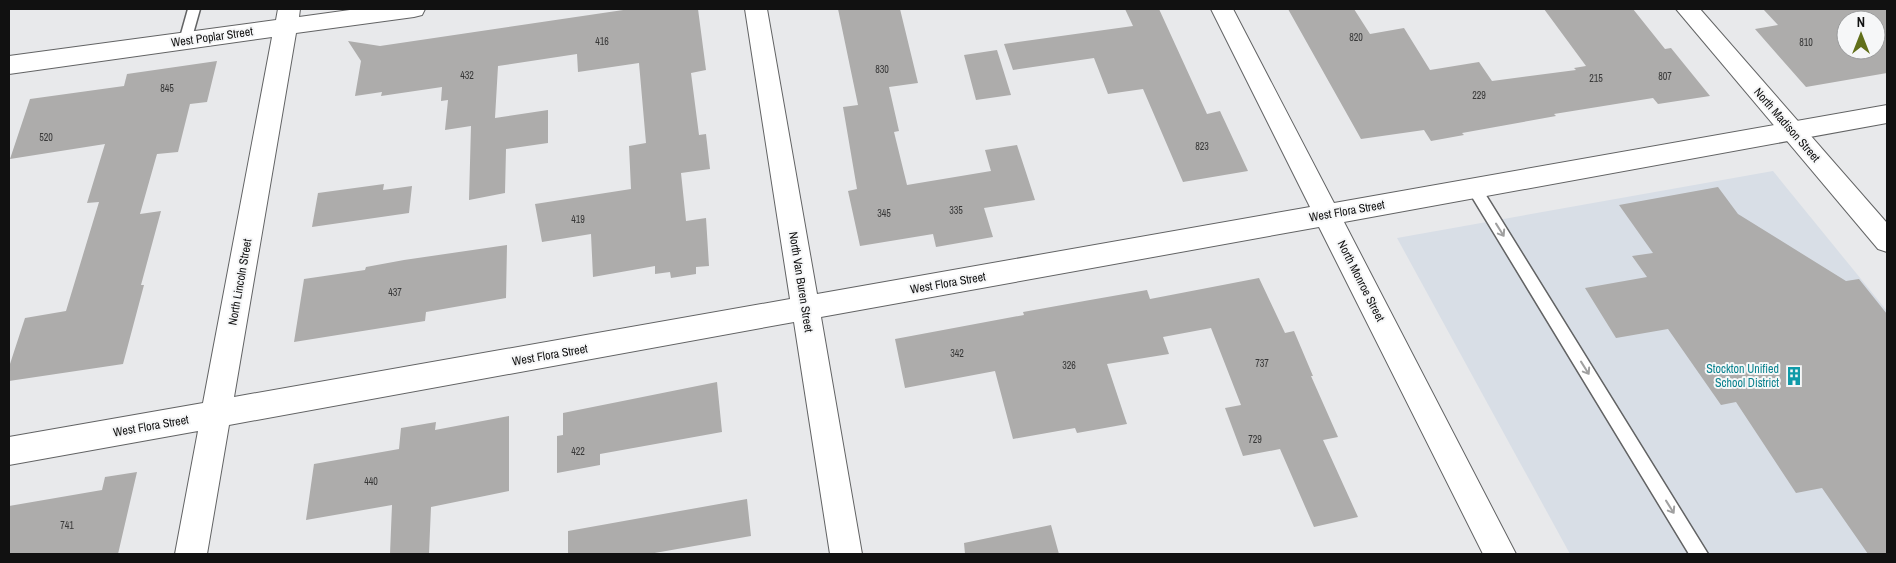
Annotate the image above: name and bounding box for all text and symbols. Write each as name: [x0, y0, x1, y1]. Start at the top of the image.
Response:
north arrow: [1836, 10, 1886, 60]
text: N: [1857, 13, 1865, 31]
street label: West Poplar Street: [170, 23, 254, 51]
house number: 820: [1349, 31, 1363, 44]
house number: 416: [595, 35, 609, 48]
house number: 810: [1799, 36, 1813, 49]
house number: 830: [875, 63, 889, 76]
house number: 432: [460, 69, 474, 82]
house number: 807: [1658, 70, 1672, 83]
house number: 215: [1589, 72, 1603, 85]
house number: 845: [160, 82, 174, 95]
street label: North Madison Street: [1750, 84, 1824, 166]
house number: 229: [1472, 89, 1486, 102]
house number: 520: [39, 131, 53, 144]
house number: 823: [1195, 140, 1209, 153]
street label: West Flora Street: [1308, 196, 1386, 226]
house number: 335: [949, 204, 963, 217]
house number: 345: [877, 207, 891, 220]
house number: 419: [571, 213, 585, 226]
one-way arrow: [1495, 222, 1505, 236]
street label: North Van Buren Street: [785, 231, 817, 334]
street label: North Lincoln Street: [225, 237, 256, 326]
street label: North Monroe Street: [1334, 238, 1388, 325]
street label: West Flora Street: [909, 268, 987, 298]
house number: 437: [388, 286, 402, 299]
street label: West Flora Street: [511, 340, 589, 370]
house number: 342: [950, 347, 964, 360]
house number: 737: [1255, 357, 1269, 370]
house number: 326: [1062, 359, 1076, 372]
one-way arrow: [1580, 361, 1590, 375]
place label: Stockton Unified School District: [1706, 361, 1779, 391]
building icon: Stockton Unified School District: [1783, 365, 1805, 387]
street label: West Flora Street: [112, 411, 190, 441]
house number: 729: [1248, 433, 1262, 446]
house number: 422: [571, 445, 585, 458]
house number: 440: [364, 475, 378, 488]
one-way arrow: [1665, 499, 1675, 513]
house number: 741: [60, 519, 74, 532]

